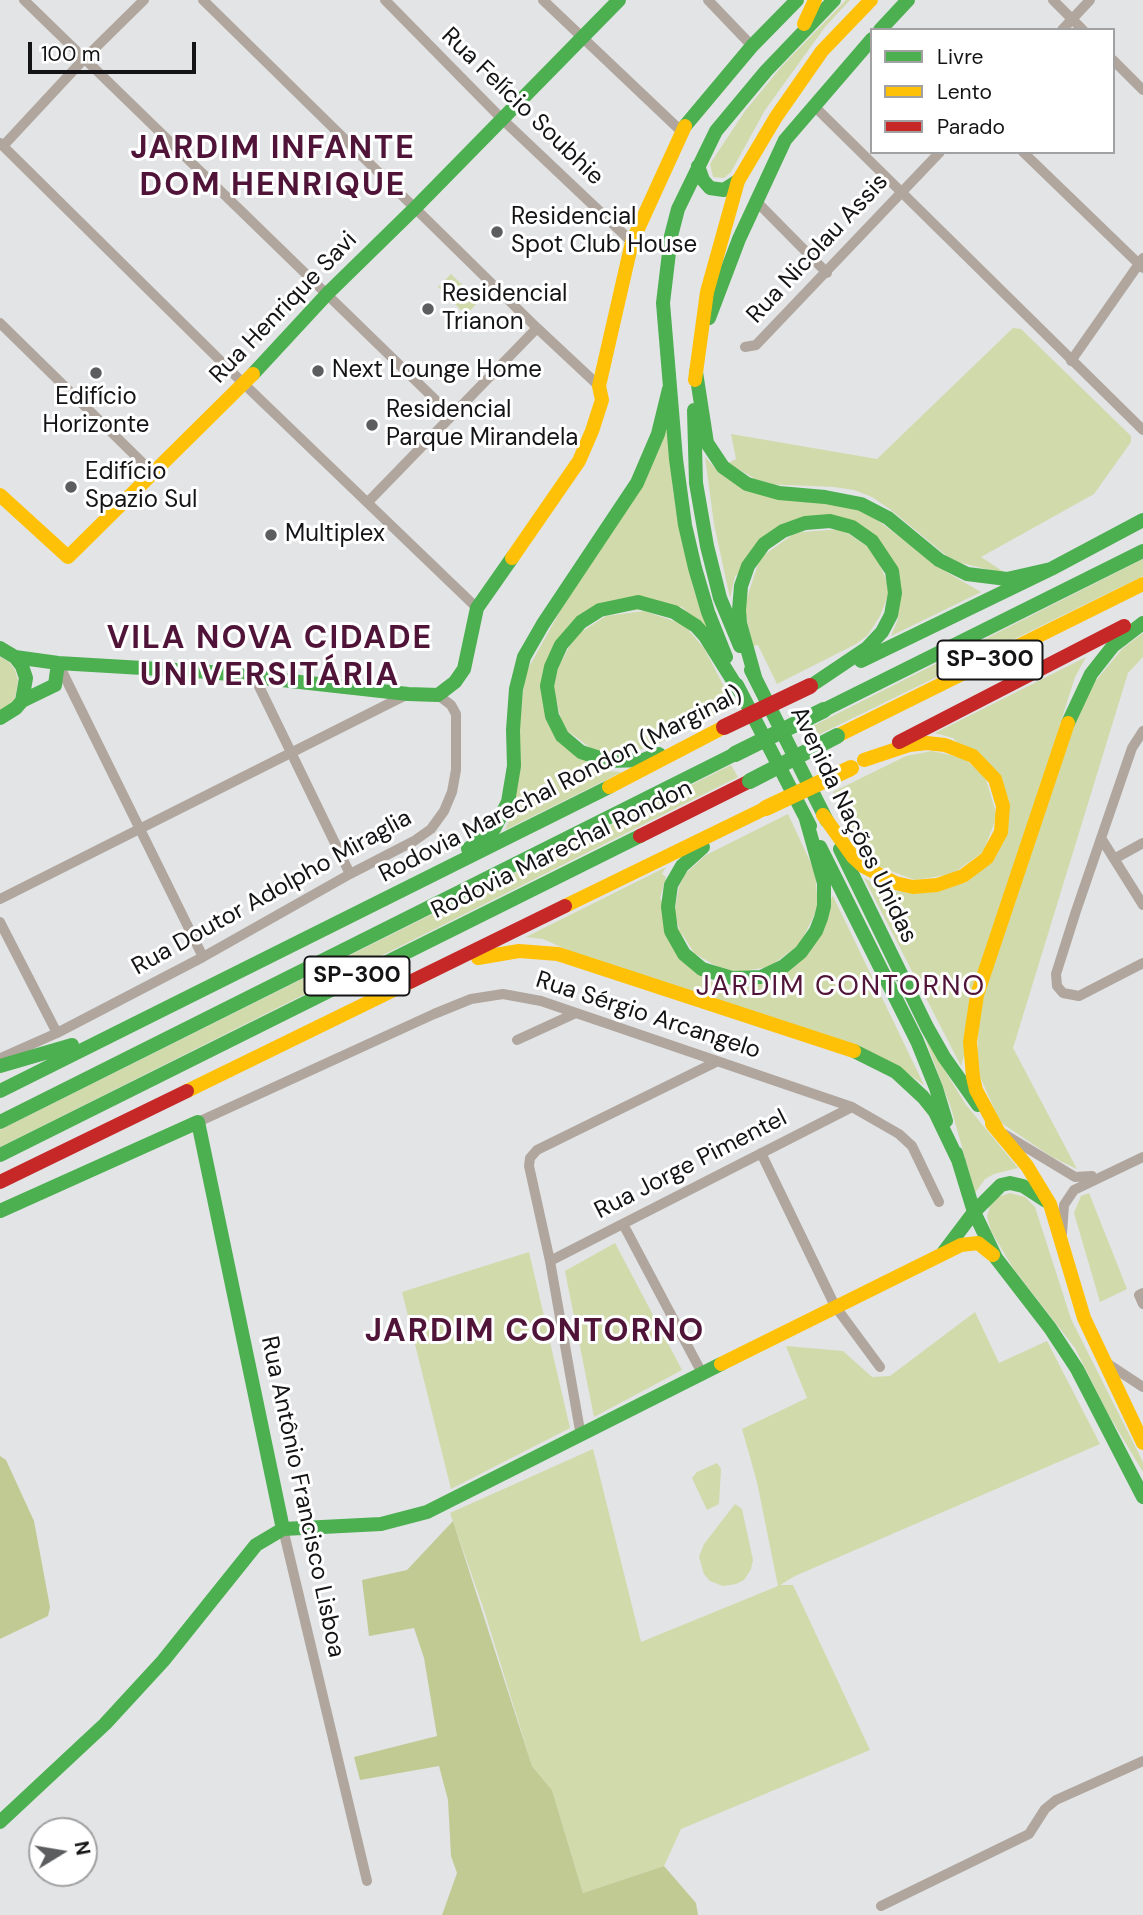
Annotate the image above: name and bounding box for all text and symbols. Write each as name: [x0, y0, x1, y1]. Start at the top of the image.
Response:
street label: Rua Felício Soubhie: [435, 22, 609, 192]
scale bar: [32, 28, 200, 72]
legend: [870, 28, 1115, 154]
text: 100 m: [41, 40, 101, 68]
text: Livre: [937, 43, 983, 71]
text: Lento: [937, 78, 992, 106]
text: Parado: [937, 113, 1005, 141]
district label: JARDIM INFANTE DOM HENRIQUE: [132, 131, 414, 206]
street label: Rua Nicolau Assis: [741, 168, 895, 330]
place label: Residencial Spot Club House: [511, 204, 697, 260]
marker: Residencial Spot Club House: [489, 224, 505, 240]
street label: Rua Henrique Savi: [204, 226, 364, 390]
place label: Residencial Trianon: [442, 281, 567, 337]
marker: Residencial Trianon: [420, 301, 436, 317]
place label: Next Lounge Home: [332, 357, 542, 385]
marker: Next Lounge Home: [310, 363, 326, 379]
marker: Edifício Horizonte: [88, 365, 104, 381]
place label: Edifício Horizonte: [43, 384, 149, 440]
place label: Residencial Parque Mirandela: [386, 397, 578, 453]
marker: Residencial Parque Mirandela: [364, 417, 380, 433]
place label: Edifício Spazio Sul: [85, 459, 197, 515]
marker: Edifício Spazio Sul: [63, 479, 79, 495]
place label: Multiplex: [285, 521, 385, 549]
marker: Multiplex: [263, 527, 279, 543]
district label: VILA NOVA CIDADE UNIVERSITÁRIA: [109, 621, 431, 696]
road number: SP-300: [937, 640, 1042, 680]
street label: Rodovia Marechal Rondon (Marginal): [374, 680, 748, 890]
street label: Avenida Nações Unidas: [783, 702, 923, 948]
street label: Rodovia Marechal Rondon: [427, 774, 697, 926]
street label: Rua Doutor Adolpho Miraglia: [127, 804, 417, 982]
road number: SP-300: [304, 956, 410, 995]
street label: Rua Sérgio Arcangelo: [532, 966, 764, 1066]
district label: JARDIM CONTORNO: [698, 971, 984, 1005]
street label: Rua Jorge Pimentel: [590, 1104, 792, 1226]
district label: JARDIM CONTORNO: [367, 1314, 703, 1352]
street label: Rua Antônio Francisco Lisboa: [254, 1334, 350, 1660]
north arrow: [28, 1817, 98, 1887]
text: N: [69, 1839, 96, 1857]

